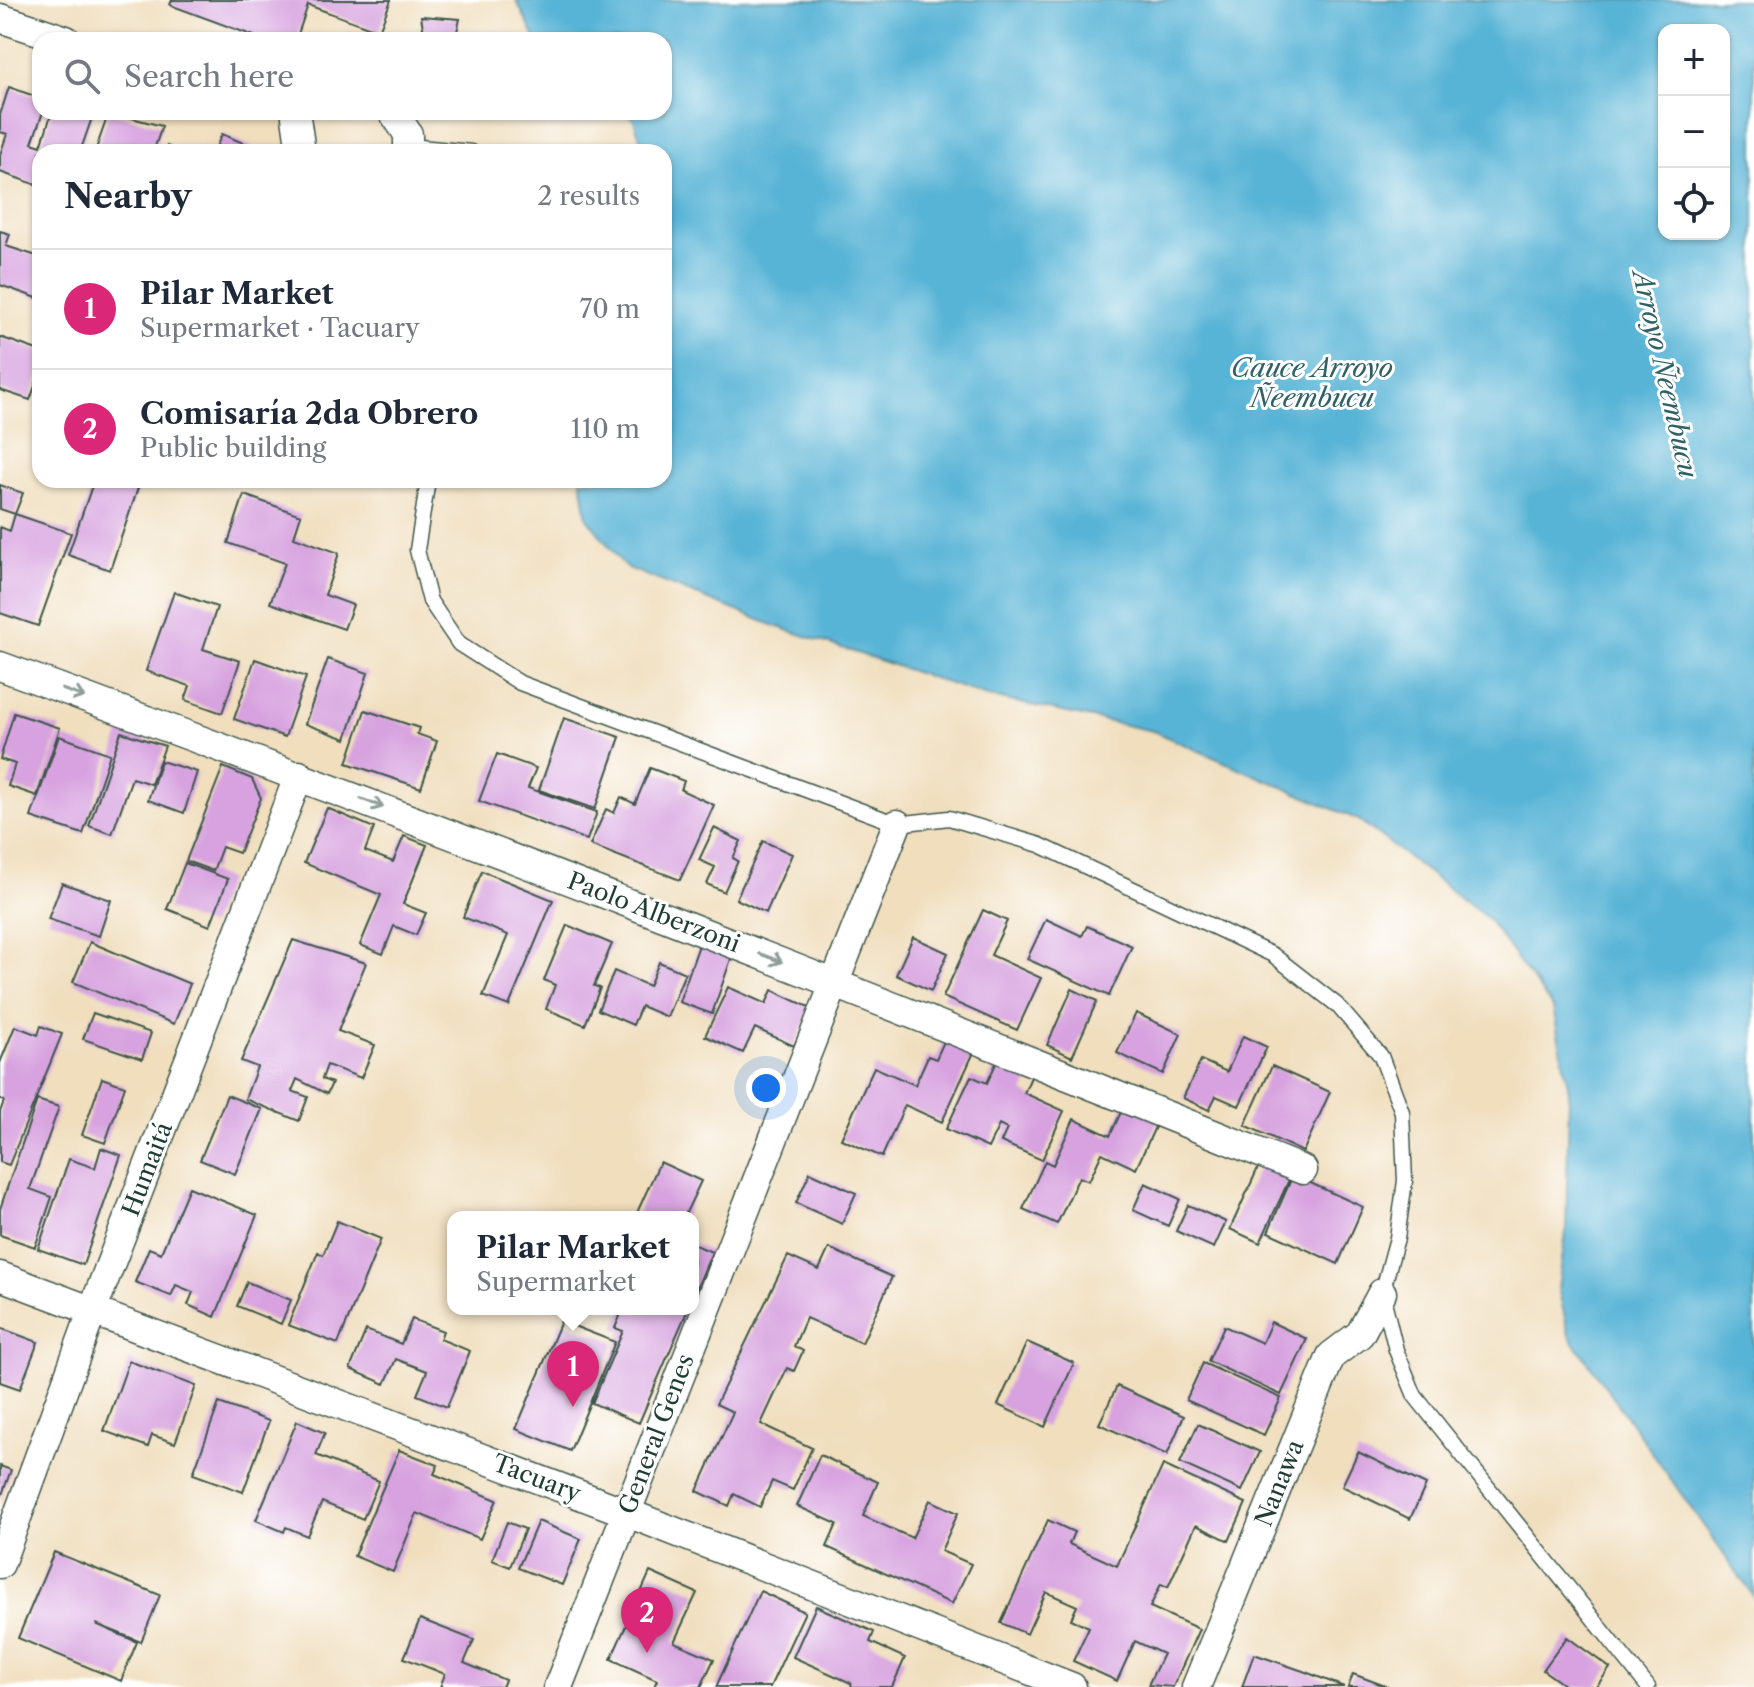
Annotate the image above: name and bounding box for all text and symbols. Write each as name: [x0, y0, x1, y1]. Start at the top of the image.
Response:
map controls: [1658, 24, 1730, 240]
button: +: [1658, 24, 1730, 96]
search box: [32, 32, 672, 120]
icon: search: [60, 54, 104, 98]
text: Search here: [124, 58, 294, 95]
button: −: [1658, 96, 1730, 168]
button: locate: [1658, 168, 1730, 240]
text: Nearby: [64, 175, 192, 217]
text: 2 results: [537, 180, 640, 212]
water label: Arroyo Ñeembucu: [1625, 263, 1705, 482]
text: Pilar Market: [140, 275, 334, 312]
text: 1: [84, 293, 96, 325]
text: 70 m: [580, 293, 640, 325]
text: Supermarket · Tacuary: [140, 312, 420, 344]
water label: Cauce Arroyo Ñeembucu: [1231, 352, 1393, 414]
text: Comisaría 2da Obrero: [140, 395, 478, 432]
text: 2: [82, 413, 98, 445]
text: 110 m: [571, 413, 640, 445]
text: Public building: [140, 432, 326, 464]
one-way arrow: [60, 687, 85, 701]
one-way arrow: [359, 797, 384, 811]
street label: Paolo Alberzoni: [564, 866, 744, 958]
one-way arrow: [758, 951, 783, 966]
your location: [746, 1068, 786, 1108]
street label: Humaitá: [116, 1118, 178, 1220]
popup: [447, 1211, 699, 1315]
text: Pilar Market: [476, 1229, 670, 1266]
text: Supermarket: [476, 1266, 636, 1298]
pin: 1: [547, 1341, 599, 1407]
street label: General Genes: [612, 1350, 700, 1518]
street label: Nanawa: [1249, 1435, 1310, 1531]
street label: Tacuary: [489, 1448, 586, 1508]
pin: 2: [621, 1587, 673, 1653]

